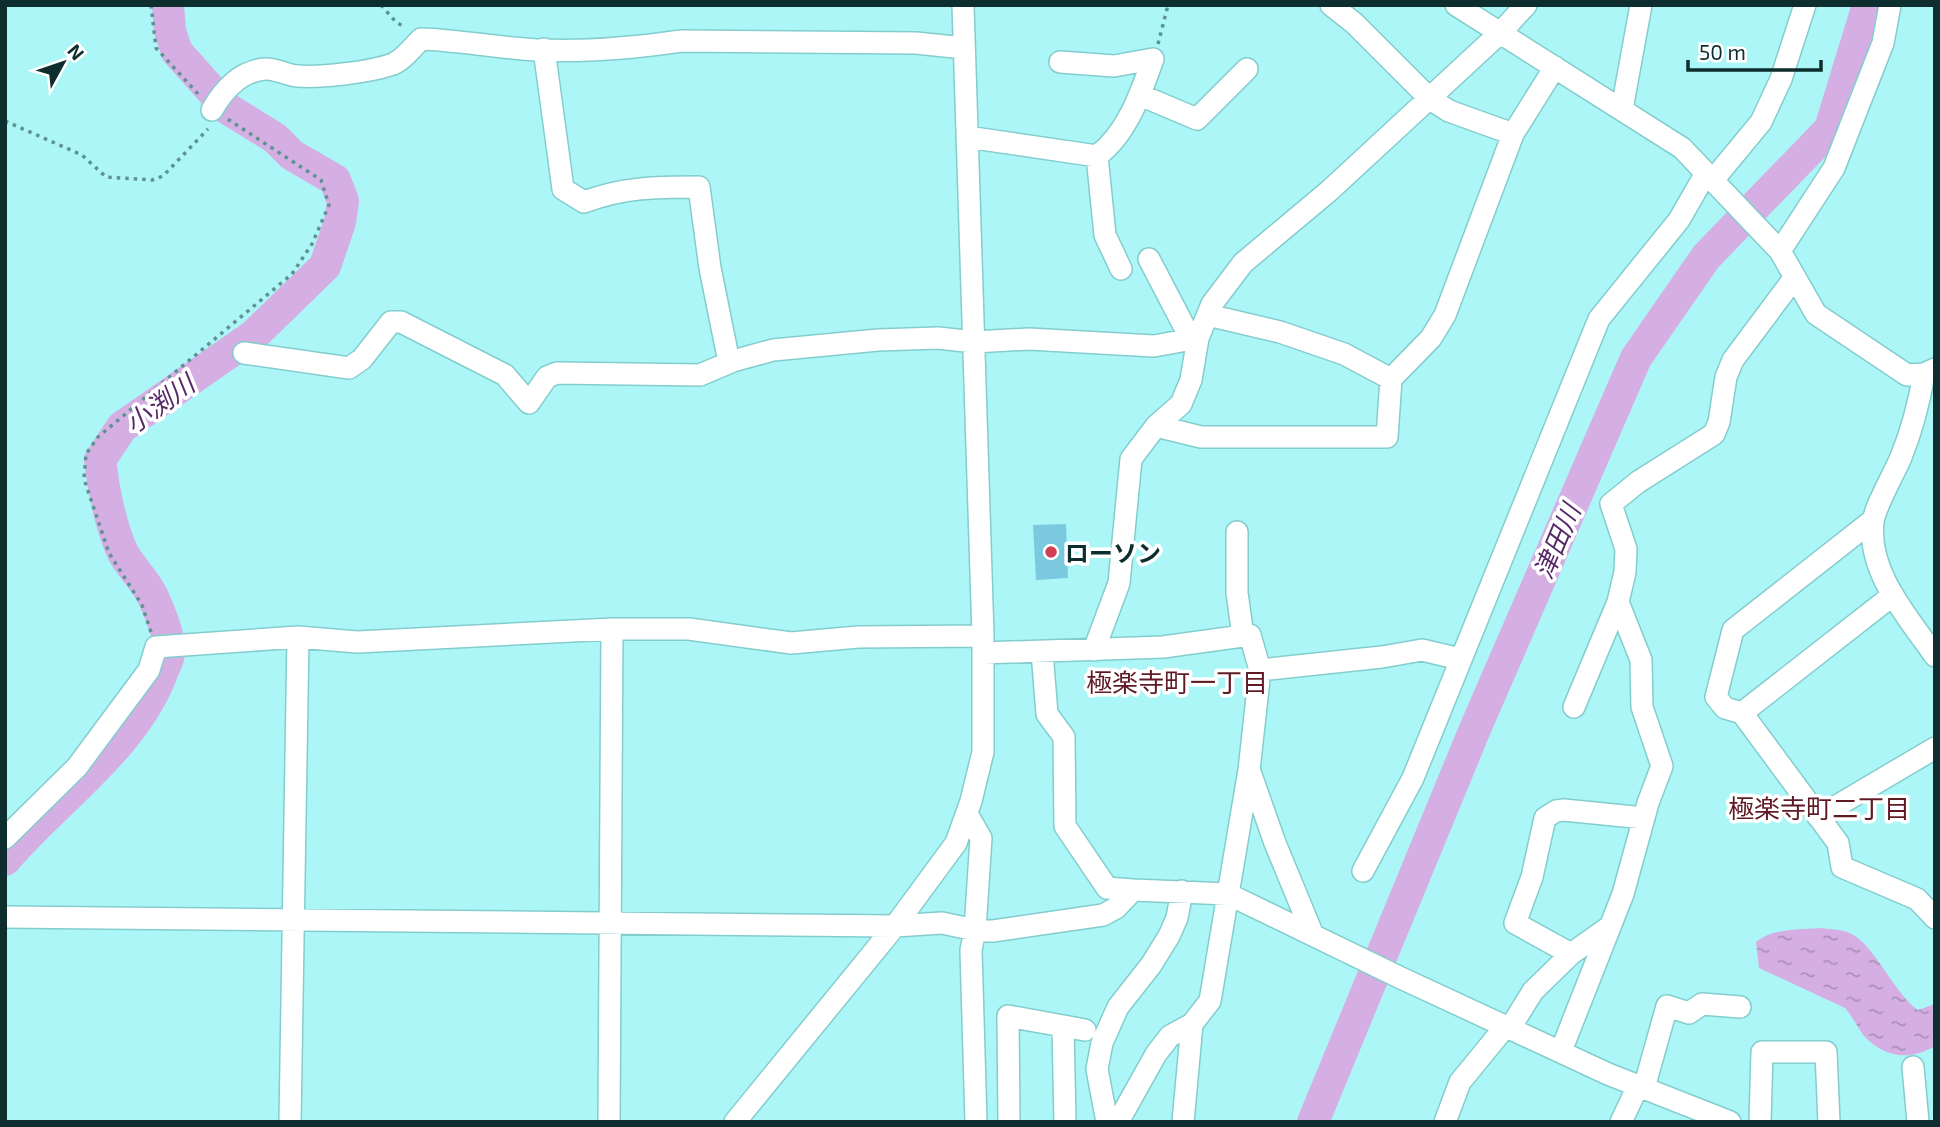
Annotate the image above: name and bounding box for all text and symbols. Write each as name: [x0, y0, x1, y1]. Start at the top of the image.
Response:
north arrow: [28, 28, 98, 98]
scale bar: [1688, 28, 1821, 72]
text: N: [63, 39, 90, 64]
text: 50 m: [1699, 39, 1746, 64]
water label: 小渕川: [118, 366, 202, 438]
water label: 津田川: [1526, 496, 1587, 583]
place label: ローソン: [1065, 538, 1161, 567]
marker: ローソン: [1043, 544, 1059, 560]
district label: 極楽寺町一丁目: [1086, 666, 1268, 697]
district label: 極楽寺町二丁目: [1728, 792, 1910, 823]

